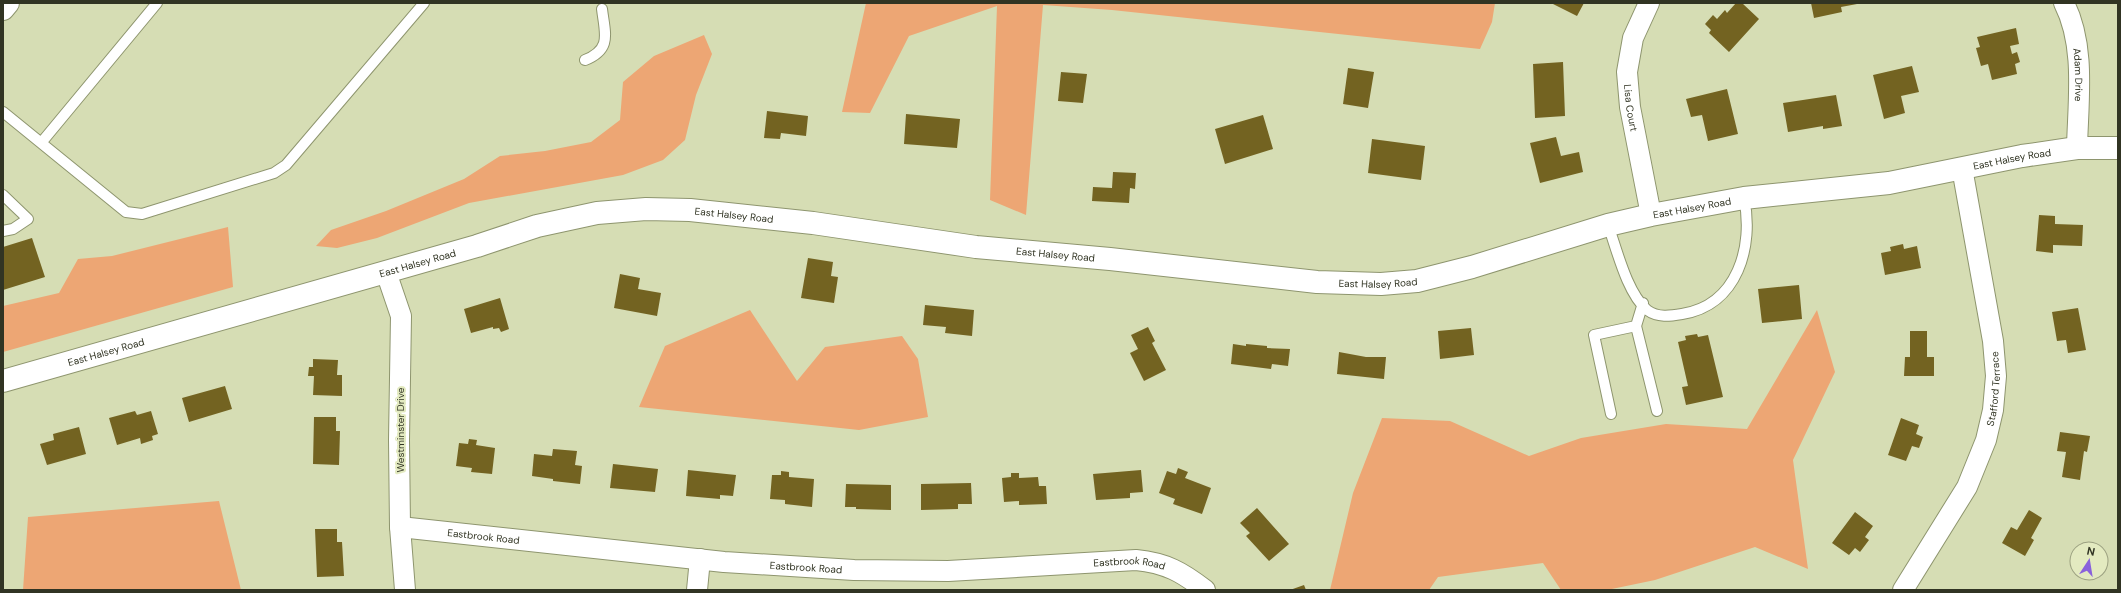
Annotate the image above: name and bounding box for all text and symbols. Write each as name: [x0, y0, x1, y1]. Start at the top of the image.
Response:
street label: Adam Drive: [2070, 47, 2085, 102]
street label: Lisa Court: [1621, 84, 1641, 132]
street label: East Halsey Road: [1972, 146, 2052, 173]
street label: East Halsey Road: [1652, 194, 1732, 221]
street label: East Halsey Road: [694, 205, 774, 226]
street label: East Halsey Road: [1016, 245, 1095, 265]
street label: East Halsey Road: [378, 246, 457, 281]
street label: East Halsey Road: [1338, 275, 1418, 291]
street label: East Halsey Road: [66, 335, 146, 369]
street label: Stafford Terrace: [1983, 351, 2003, 427]
street label: Westminster Drive: [394, 387, 407, 472]
street label: Eastbrook Road: [447, 526, 520, 547]
north arrow: [2069, 541, 2109, 581]
text: N: [2086, 544, 2096, 559]
street label: Eastbrook Road: [1093, 554, 1167, 573]
street label: Eastbrook Road: [769, 559, 843, 576]

